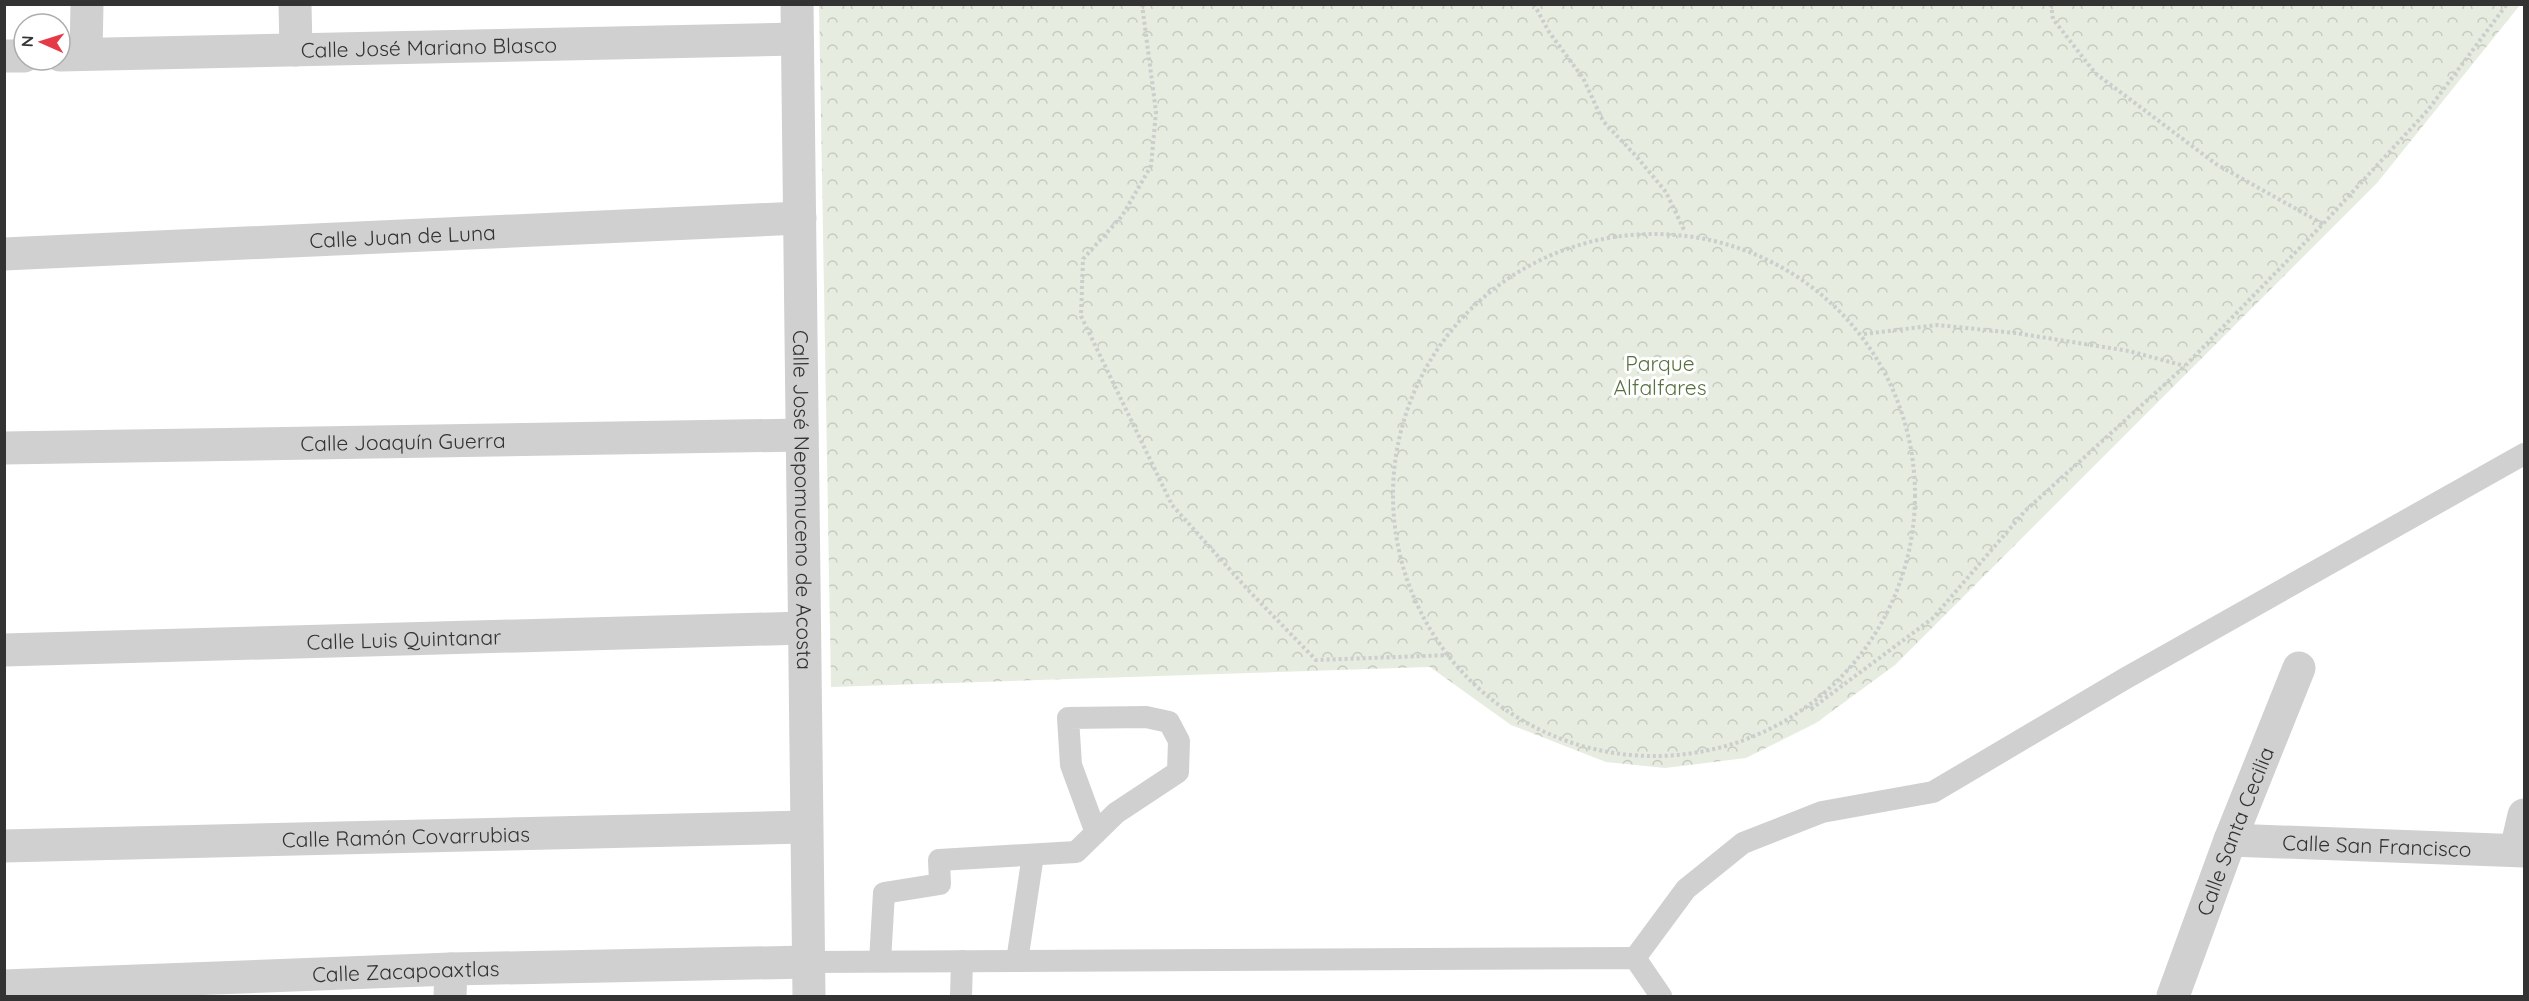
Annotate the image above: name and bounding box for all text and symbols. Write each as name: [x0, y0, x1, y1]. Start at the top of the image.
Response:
north arrow: [12, 12, 72, 72]
street label: Calle José Mariano Blasco: [300, 31, 557, 63]
text: N: [17, 35, 37, 48]
street label: Calle Juan de Luna: [309, 219, 496, 253]
street label: Calle José Nepomuceno de Acosta: [788, 330, 818, 670]
park label: Parque Alfalfares: [1613, 350, 1707, 400]
street label: Calle Joaquín Guerra: [300, 427, 506, 456]
street label: Calle Luis Quintanar: [306, 623, 501, 655]
street label: Calle Santa Cecilia: [2190, 743, 2279, 919]
street label: Calle Ramón Covarrubias: [281, 821, 530, 852]
street label: Calle San Francisco: [2282, 829, 2472, 862]
street label: Calle Zacapoaxtlas: [312, 955, 500, 987]

